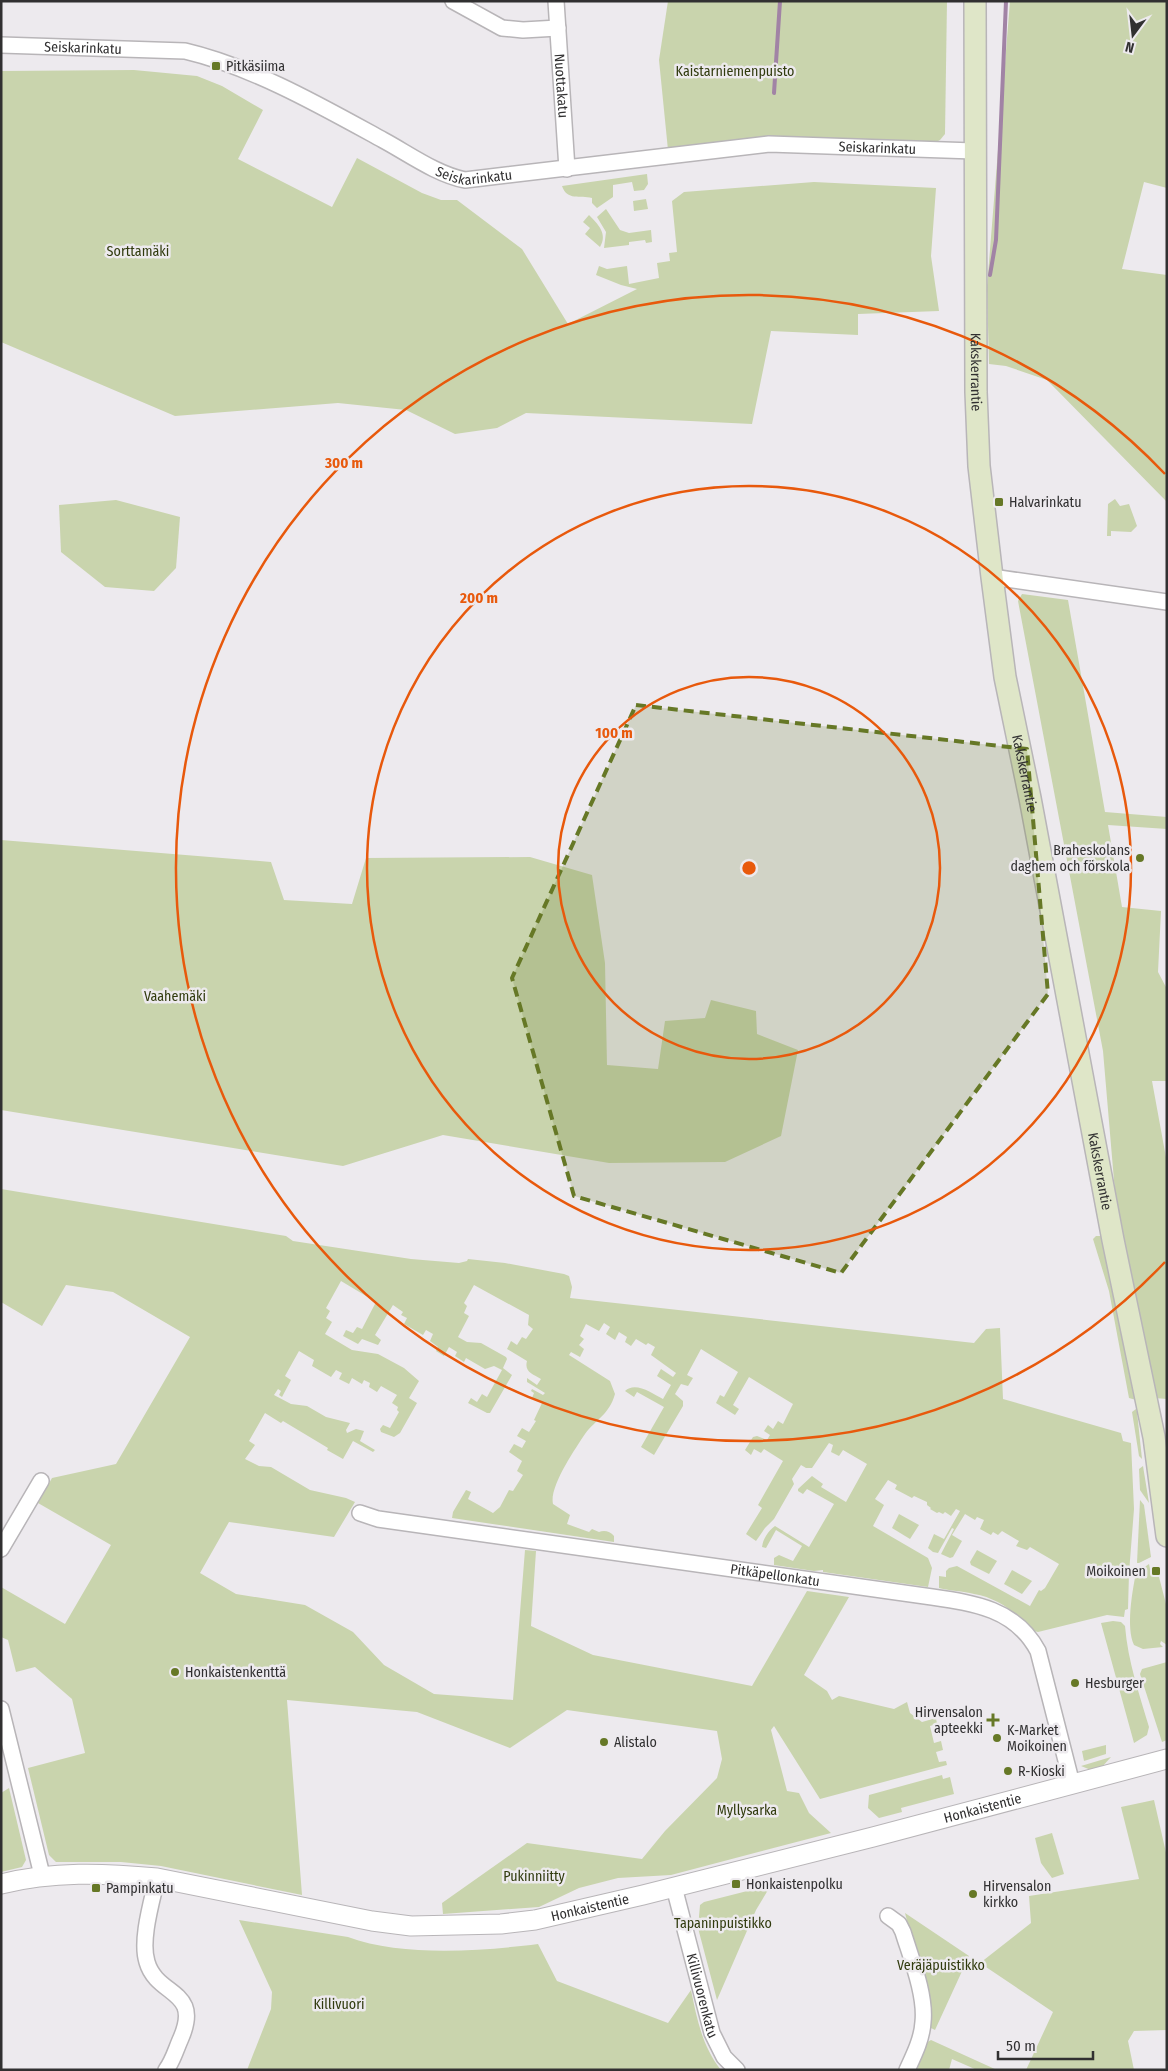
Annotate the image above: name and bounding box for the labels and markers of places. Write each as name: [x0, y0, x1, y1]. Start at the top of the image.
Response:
place label: Pitkäsiima: [226, 58, 285, 75]
marker: Pitkäsiima: [210, 60, 222, 72]
place label: Halvarinkatu: [1009, 494, 1082, 511]
marker: Halvarinkatu: [993, 496, 1005, 508]
place label: Braheskolans daghem och förskola: [1010, 842, 1130, 875]
marker: Braheskolans daghem och förskola: [1134, 852, 1146, 864]
centre of rings: [740, 859, 758, 877]
place label: Moikoinen: [1086, 1563, 1146, 1580]
marker: Moikoinen: [1150, 1565, 1162, 1577]
place label: Honkaistenkenttä: [185, 1664, 286, 1681]
marker: Honkaistenkenttä: [169, 1666, 181, 1678]
place label: Hesburger: [1085, 1675, 1144, 1692]
marker: Hesburger: [1069, 1677, 1081, 1689]
place label: Hirvensalon apteekki: [915, 1704, 983, 1737]
marker: Hirvensalon apteekki: [987, 1714, 999, 1726]
place label: K-Market Moikoinen: [1007, 1722, 1067, 1755]
marker: K-Market Moikoinen: [991, 1732, 1003, 1744]
place label: Alistalo: [614, 1734, 657, 1751]
marker: Alistalo: [598, 1736, 610, 1748]
place label: R-Kioski: [1018, 1763, 1065, 1780]
marker: R-Kioski: [1002, 1765, 1014, 1777]
place label: Honkaistenpolku: [746, 1876, 843, 1893]
marker: Honkaistenpolku: [730, 1878, 742, 1890]
place label: Hirvensalon kirkko: [983, 1878, 1051, 1911]
place label: Pampinkatu: [106, 1880, 174, 1897]
marker: Pampinkatu: [90, 1882, 102, 1894]
marker: Hirvensalon kirkko: [967, 1888, 979, 1900]

